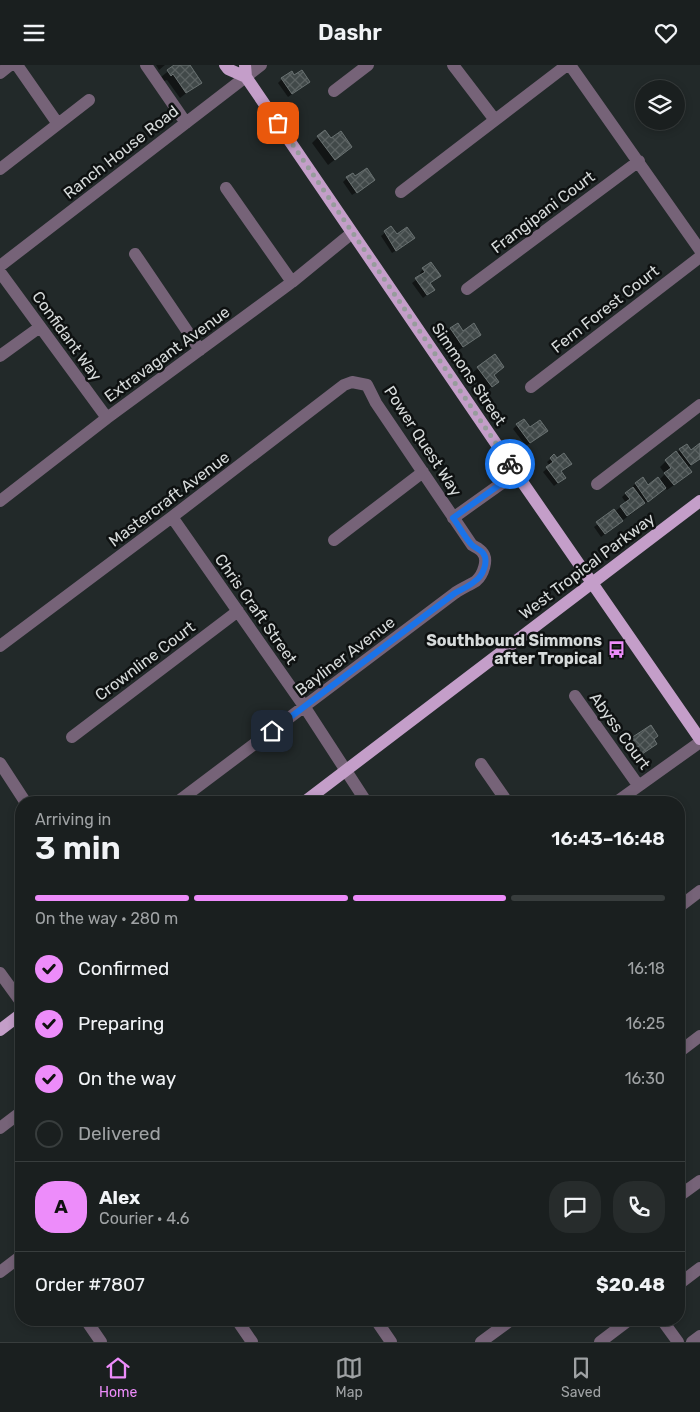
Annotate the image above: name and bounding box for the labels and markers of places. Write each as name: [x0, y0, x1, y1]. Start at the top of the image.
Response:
pin: [257, 102, 299, 144]
place label: Southbound Simmons after Tropical: [426, 631, 602, 668]
bus stop icon: Southbound Simmons after Tropical: [606, 639, 626, 659]
pin: [251, 710, 293, 752]

